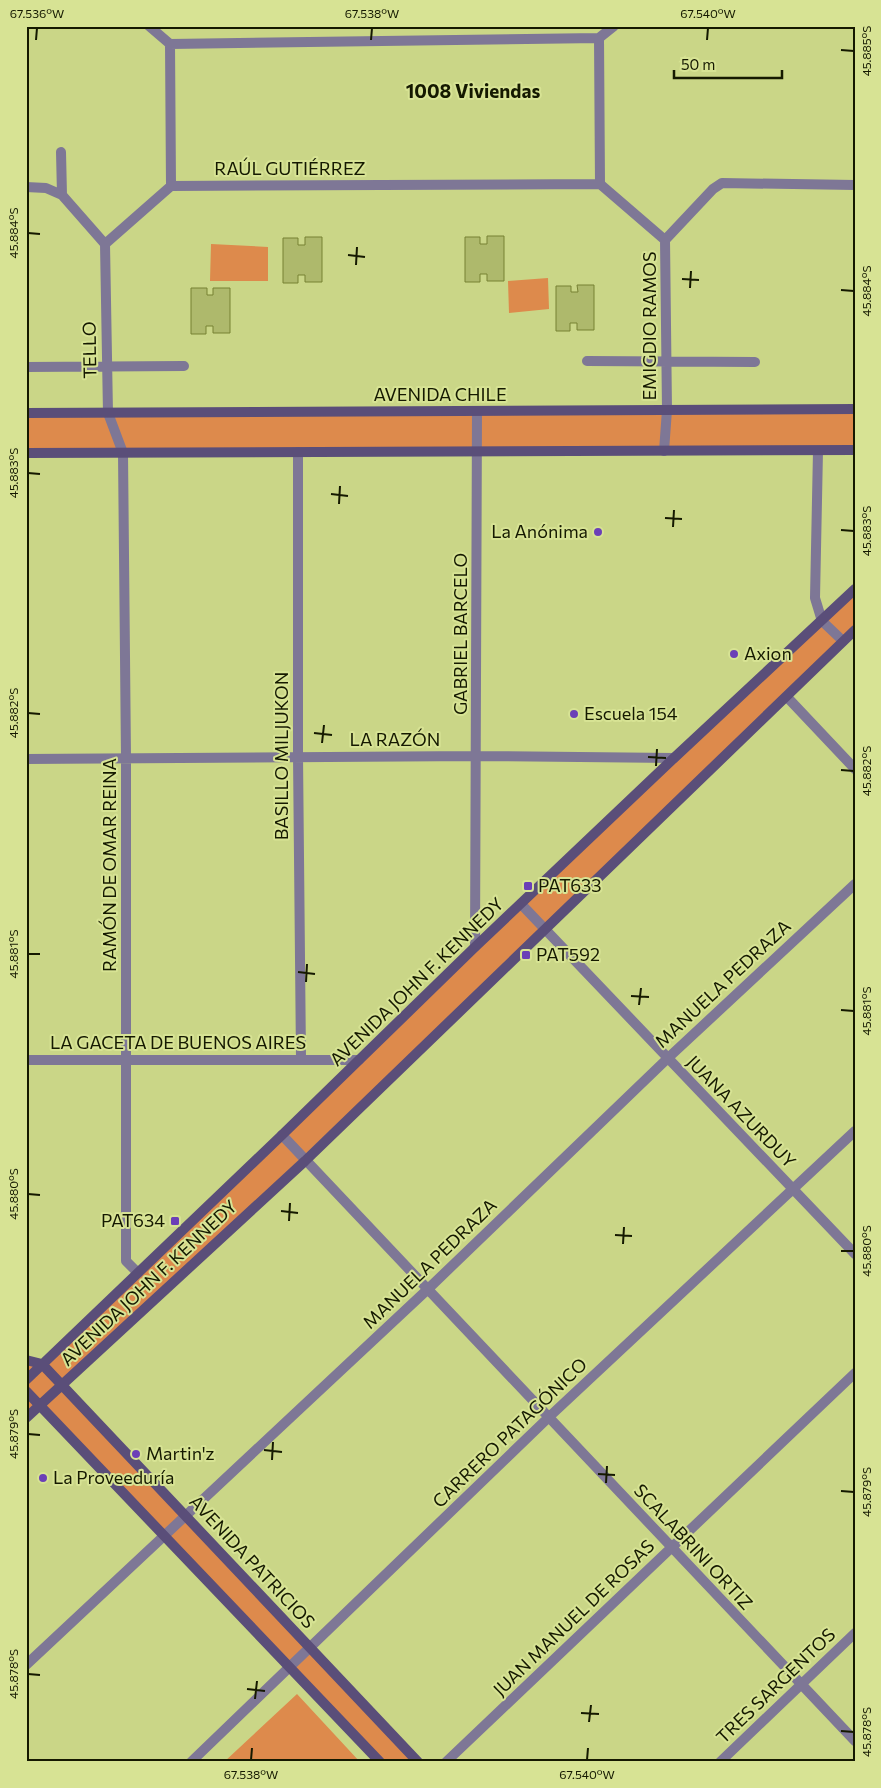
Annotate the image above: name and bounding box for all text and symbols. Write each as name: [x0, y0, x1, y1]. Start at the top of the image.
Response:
text: 67.536°W: [10, 6, 64, 20]
text: 67.538°W: [345, 6, 399, 20]
text: 67.540°W: [680, 6, 736, 20]
text: 45.885°S: [859, 26, 873, 76]
scale bar: [674, 48, 781, 80]
text: 50 m: [681, 55, 715, 73]
district label: 1008 Viviendas: [406, 79, 540, 102]
street label: RAÚL GUTIÉRREZ: [214, 157, 366, 179]
text: 45.884°S: [6, 208, 20, 258]
street label: EMIGDIO RAMOS: [638, 251, 660, 401]
text: 45.884°S: [859, 266, 873, 316]
street label: TELLO: [78, 321, 100, 379]
street label: AVENIDA CHILE: [373, 383, 507, 405]
text: 45.883°S: [6, 448, 20, 498]
text: 45.883°S: [859, 506, 873, 556]
place label: La Anónima: [491, 520, 588, 542]
marker: La Anónima: [592, 526, 604, 538]
street label: GABRIEL BARCELO: [449, 553, 471, 715]
place label: Axion: [744, 642, 792, 664]
marker: Axion: [728, 648, 740, 660]
street label: BASILLO MILJUKON: [270, 672, 292, 840]
text: 45.882°S: [6, 688, 20, 738]
place label: Escuela 154: [584, 702, 678, 724]
marker: Escuela 154: [568, 708, 580, 720]
street label: LA RAZÓN: [350, 728, 440, 750]
text: 45.882°S: [859, 746, 873, 796]
street label: RAMÓN DE OMAR REINA: [98, 758, 120, 972]
place label: PAT633: [538, 874, 602, 896]
marker: PAT633: [522, 880, 534, 892]
street label: AVENIDA JOHN F. KENNEDY: [325, 892, 508, 1070]
street label: MANUELA PEDRAZA: [650, 915, 795, 1052]
text: 45.881°S: [6, 930, 20, 979]
place label: PAT592: [536, 943, 600, 965]
marker: PAT592: [520, 949, 532, 961]
text: 45.881°S: [859, 987, 873, 1036]
street label: LA GACETA DE BUENOS AIRES: [50, 1031, 306, 1053]
street label: JUANA AZURDUY: [683, 1051, 801, 1172]
text: 45.880°S: [6, 1168, 20, 1220]
street label: MANUELA PEDRAZA: [358, 1194, 501, 1333]
street label: AVENIDA JOHN F. KENNEDY: [56, 1195, 241, 1370]
place label: PAT634: [101, 1209, 165, 1231]
marker: PAT634: [169, 1215, 181, 1227]
text: 45.880°S: [859, 1225, 873, 1277]
street label: CARRERO PATAGÓNICO: [428, 1353, 591, 1512]
text: 45.879°S: [6, 1409, 20, 1459]
place label: Martin'z: [146, 1442, 215, 1464]
marker: Martin'z: [130, 1448, 142, 1460]
place label: La Proveeduría: [53, 1466, 174, 1488]
text: 45.879°S: [859, 1467, 873, 1517]
marker: La Proveeduría: [37, 1472, 49, 1484]
street label: SCALABRINI ORTIZ: [630, 1479, 758, 1614]
street label: AVENIDA PATRICIOS: [185, 1490, 320, 1632]
street label: JUAN MANUEL DE ROSAS: [488, 1535, 658, 1700]
street label: TRES SARGENTOS: [711, 1623, 839, 1748]
text: 45.878°S: [6, 1649, 20, 1699]
text: 45.878°S: [859, 1707, 873, 1757]
text: 67.538°W: [224, 1767, 278, 1781]
text: 67.540°W: [559, 1767, 615, 1781]

